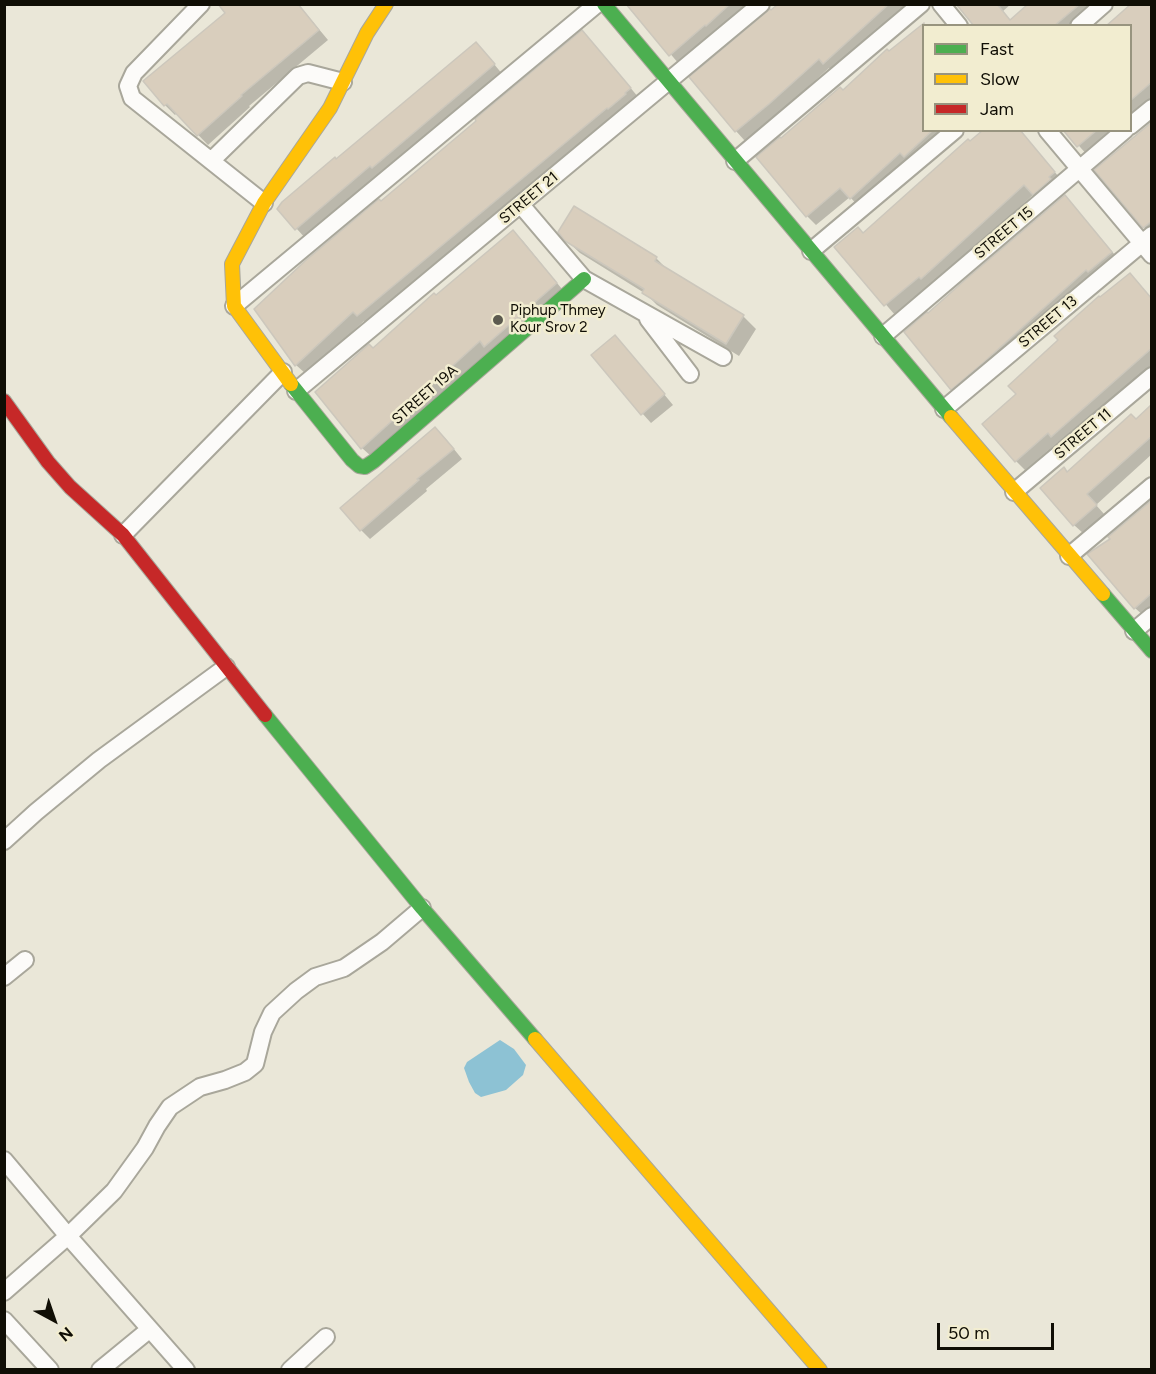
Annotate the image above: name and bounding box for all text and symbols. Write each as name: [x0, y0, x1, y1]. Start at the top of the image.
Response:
legend: [922, 24, 1132, 132]
text: Fast: [980, 38, 1014, 60]
text: Slow: [980, 68, 1019, 90]
text: Jam: [980, 98, 1014, 120]
street label: STREET 21: [496, 168, 562, 228]
street label: STREET 15: [971, 203, 1037, 263]
street label: STREET 13: [1015, 292, 1081, 352]
place label: Piphup Thmey Kour Srov 2: [510, 302, 606, 337]
marker: Piphup Thmey Kour Srov 2: [491, 313, 505, 327]
street label: STREET 19A: [388, 361, 462, 429]
street label: STREET 11: [1051, 405, 1115, 463]
north arrow: [24, 1290, 84, 1350]
scale bar: [940, 1311, 1057, 1349]
text: 50 m: [948, 1322, 990, 1344]
text: N: [55, 1323, 77, 1345]

